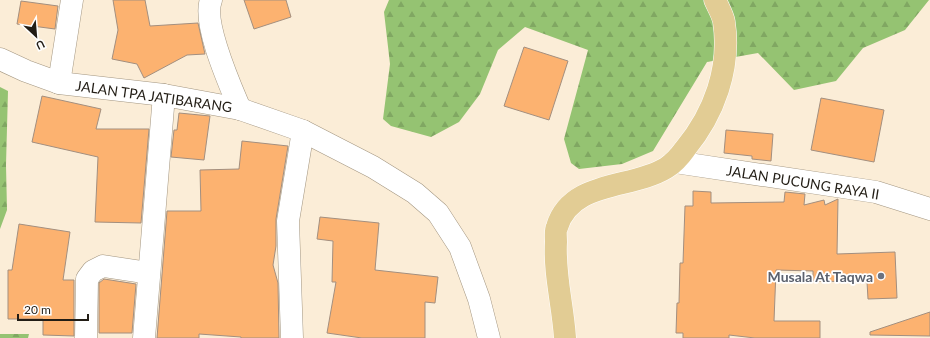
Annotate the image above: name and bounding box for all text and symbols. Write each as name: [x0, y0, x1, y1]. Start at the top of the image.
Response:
north arrow: [16, 16, 56, 56]
text: U: [34, 38, 47, 53]
street label: JALAN TPA JATIBARANG: [75, 77, 233, 115]
street label: JALAN PUCUNG RAYA II: [725, 162, 881, 202]
place label: Musala At Taqwa: [768, 268, 873, 285]
marker: Musala At Taqwa: [876, 271, 886, 281]
scale bar: [18, 296, 88, 322]
text: 20 m: [24, 302, 51, 317]

